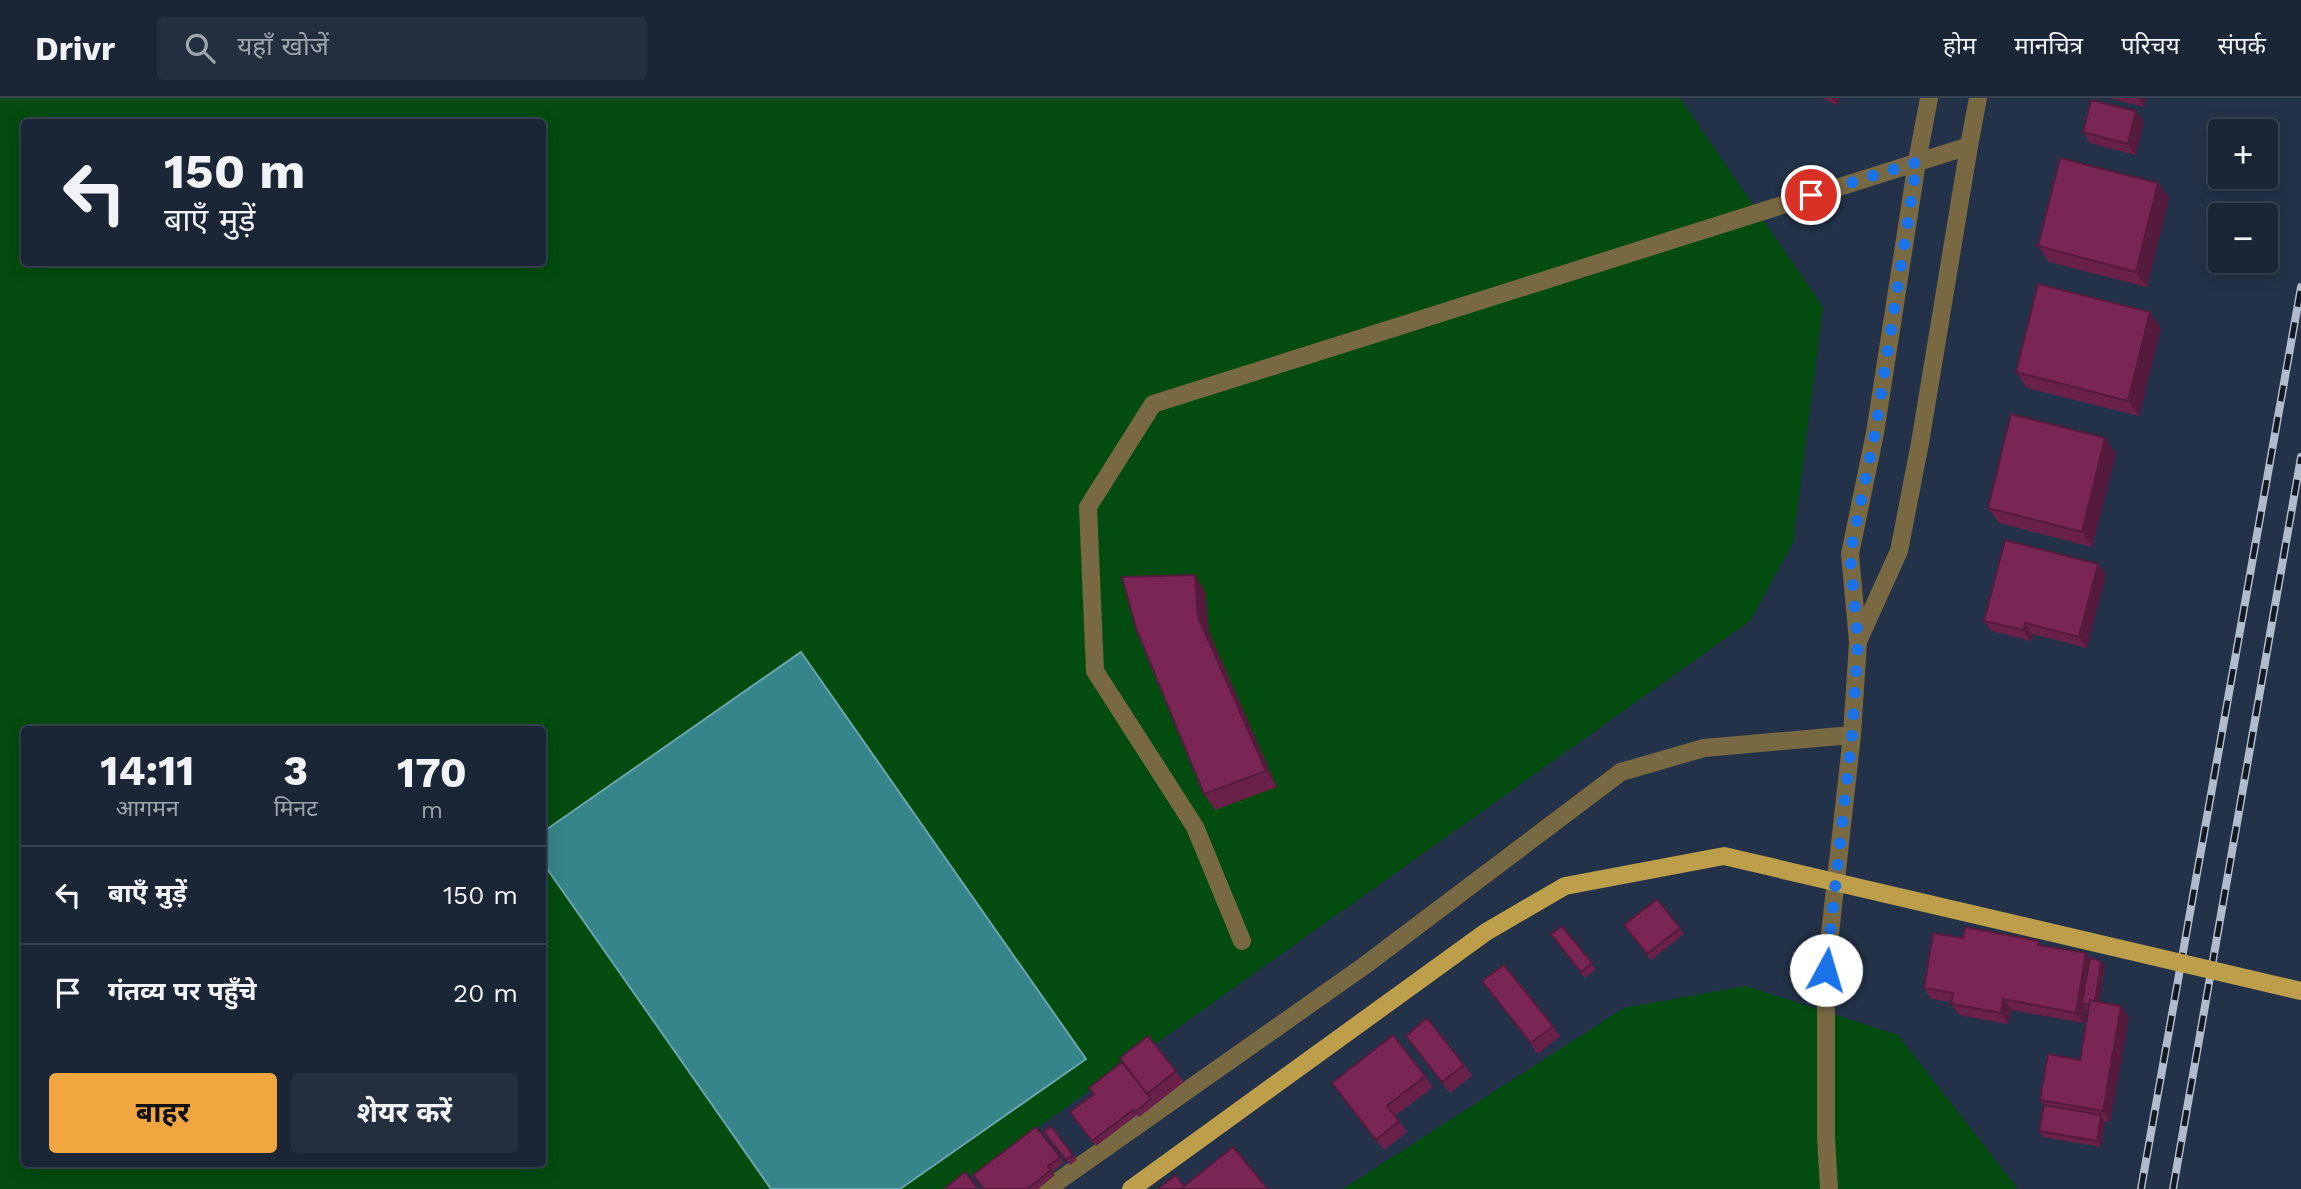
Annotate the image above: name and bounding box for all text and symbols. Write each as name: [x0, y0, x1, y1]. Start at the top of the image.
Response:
search box: [157, 17, 647, 80]
text: Drivr: [35, 29, 115, 68]
icon: search: [181, 29, 219, 67]
text: यहाँ खोजें: [237, 31, 329, 61]
text: होम: [1943, 32, 1976, 60]
text: मानचित्र: [2014, 32, 2083, 60]
text: परिचय: [2121, 32, 2180, 60]
text: संपर्क: [2218, 32, 2266, 60]
map controls: [2208, 119, 2278, 273]
button: +: [2208, 119, 2278, 189]
text: 150 m: [164, 142, 305, 200]
icon: left: [49, 147, 140, 238]
pin: [1781, 165, 1841, 225]
icon: arrive: [1792, 176, 1830, 214]
text: बाएँ मुड़ें: [164, 201, 255, 239]
button: −: [2208, 203, 2278, 273]
text: 14:11: [100, 746, 194, 795]
text: 3: [283, 746, 308, 795]
text: 170: [397, 748, 467, 797]
text: आगमन: [116, 795, 179, 822]
text: मिनट: [274, 795, 318, 822]
text: m: [421, 797, 443, 824]
icon: left: [49, 876, 87, 914]
text: बाएँ मुड़ें: [108, 878, 187, 908]
text: 150 m: [443, 880, 518, 910]
position arrow: [1789, 933, 1863, 1007]
icon: arrive: [49, 974, 87, 1012]
text: गंतव्य पर पहुँचे: [108, 976, 257, 1006]
text: 20 m: [453, 978, 518, 1008]
button: बाहर: [49, 1073, 277, 1153]
button: शेयर करें: [291, 1073, 518, 1153]

